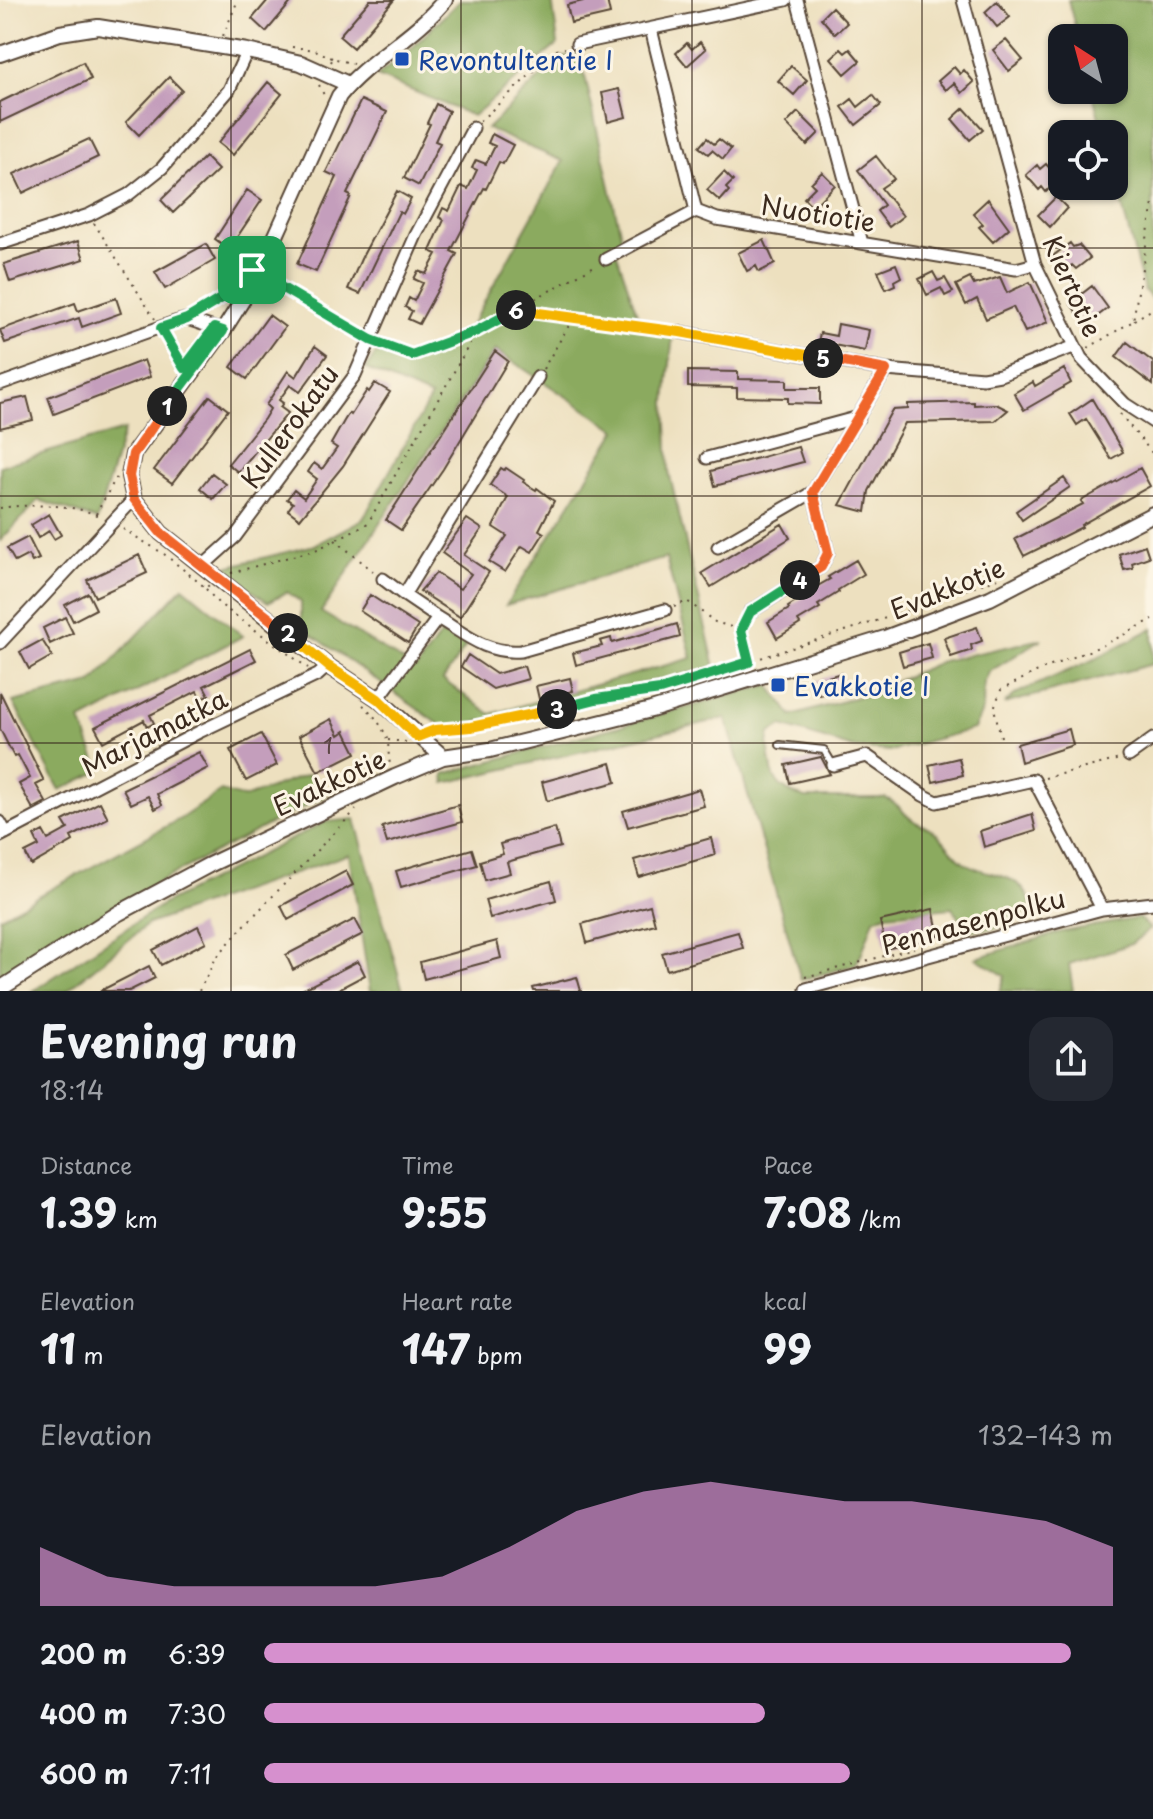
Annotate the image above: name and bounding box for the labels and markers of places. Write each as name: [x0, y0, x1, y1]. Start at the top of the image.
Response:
place label: Revontultentie I: [418, 40, 613, 79]
marker: Revontultentie I: [393, 50, 411, 68]
pin: [218, 236, 286, 304]
pin: 6: [496, 290, 536, 330]
pin: 5: [803, 338, 843, 378]
pin: 1: [147, 386, 187, 426]
pin: 4: [780, 560, 820, 600]
pin: 2: [268, 613, 308, 653]
place label: Evakkotie I: [794, 666, 930, 705]
marker: Evakkotie I: [769, 676, 787, 694]
pin: 3: [537, 689, 577, 729]

